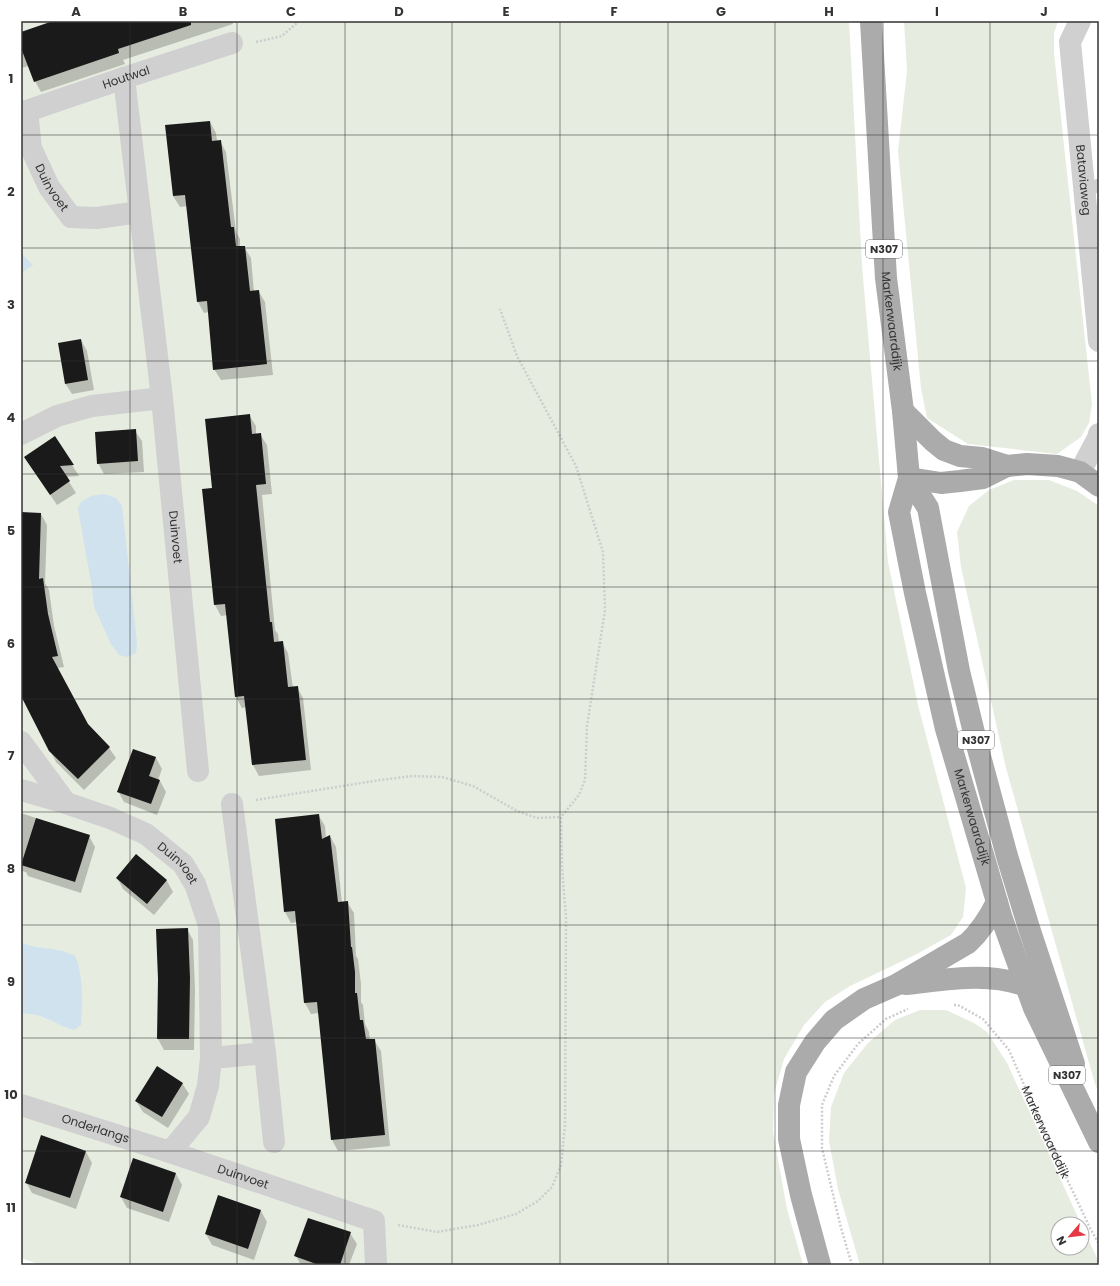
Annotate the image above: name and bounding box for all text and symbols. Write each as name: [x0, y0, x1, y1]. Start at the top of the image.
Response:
text: A: [71, 2, 81, 21]
text: B: [179, 2, 188, 21]
text: C: [286, 2, 296, 21]
text: D: [394, 2, 404, 21]
text: E: [502, 2, 510, 21]
text: F: [610, 2, 618, 21]
text: G: [716, 2, 726, 21]
text: H: [824, 2, 834, 21]
text: I: [935, 2, 939, 21]
text: J: [1040, 2, 1048, 21]
street label: Houtwal: [100, 61, 152, 93]
text: 1: [9, 69, 13, 88]
street label: Bataviaweg: [1072, 144, 1096, 216]
street label: Duinvoet: [31, 161, 73, 215]
text: 2: [7, 182, 15, 201]
road number: N307: [866, 240, 902, 258]
street label: Markerwaarddijk: [878, 271, 907, 373]
text: 3: [7, 295, 15, 314]
text: 4: [7, 408, 16, 427]
street label: Duinvoet: [165, 510, 187, 564]
text: 5: [7, 521, 15, 540]
text: 6: [7, 634, 15, 653]
road number: N307: [958, 731, 994, 749]
text: 7: [8, 746, 15, 765]
street label: Markerwaarddijk: [950, 766, 995, 868]
street label: Duinvoet: [154, 838, 202, 887]
text: 8: [7, 859, 15, 878]
text: 9: [7, 972, 15, 991]
road number: N307: [1049, 1066, 1085, 1084]
street label: Markerwaarddijk: [1017, 1083, 1075, 1182]
text: 10: [4, 1085, 18, 1104]
street label: Onderlangs: [59, 1109, 132, 1147]
street label: Duinvoet: [215, 1160, 271, 1193]
text: 11: [6, 1198, 16, 1217]
north arrow: [1050, 1216, 1090, 1256]
text: N: [1052, 1233, 1070, 1248]

